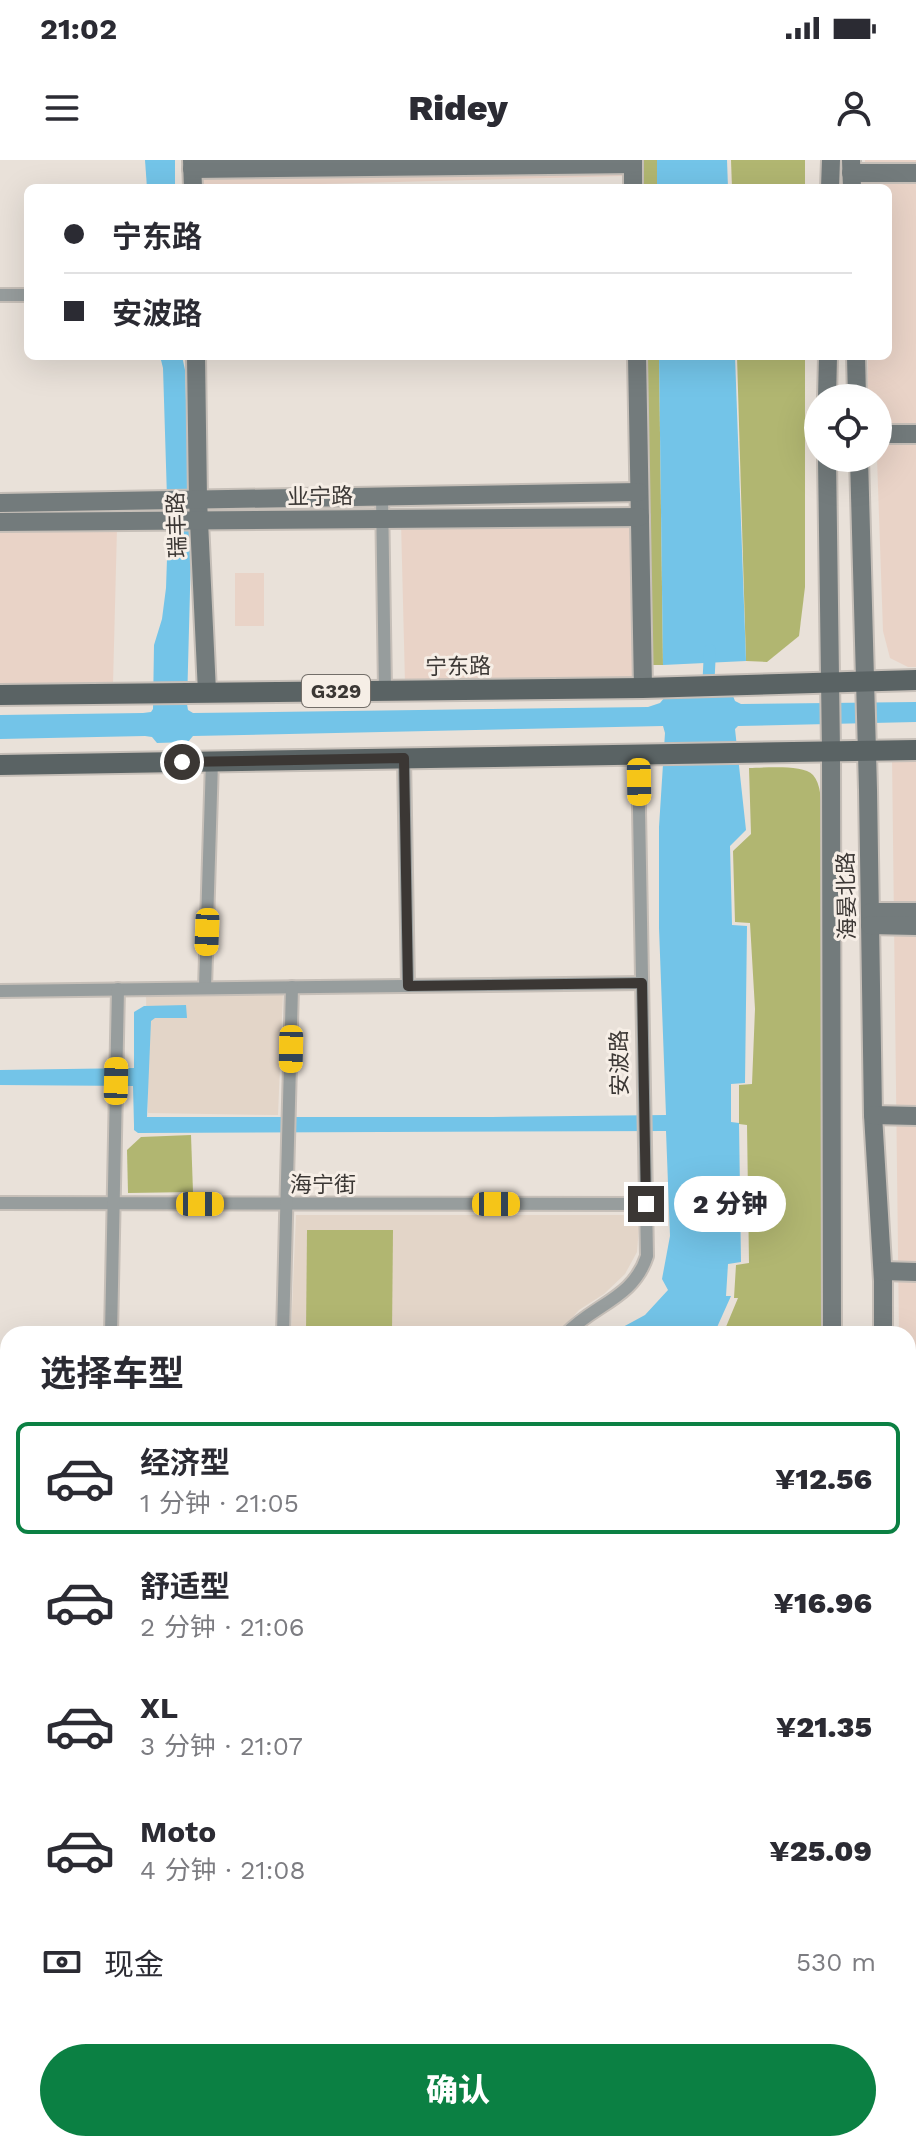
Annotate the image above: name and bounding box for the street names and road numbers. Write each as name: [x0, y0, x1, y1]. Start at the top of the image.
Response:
street label: 业宁路: [287, 483, 353, 510]
street label: 瑞丰路: [163, 492, 190, 558]
street label: 宁东路: [425, 653, 491, 680]
road number: G329: [302, 675, 370, 707]
street label: 海晏北路: [833, 852, 860, 940]
street label: 安波路: [606, 1030, 633, 1096]
street label: 海宁街: [290, 1172, 356, 1197]

